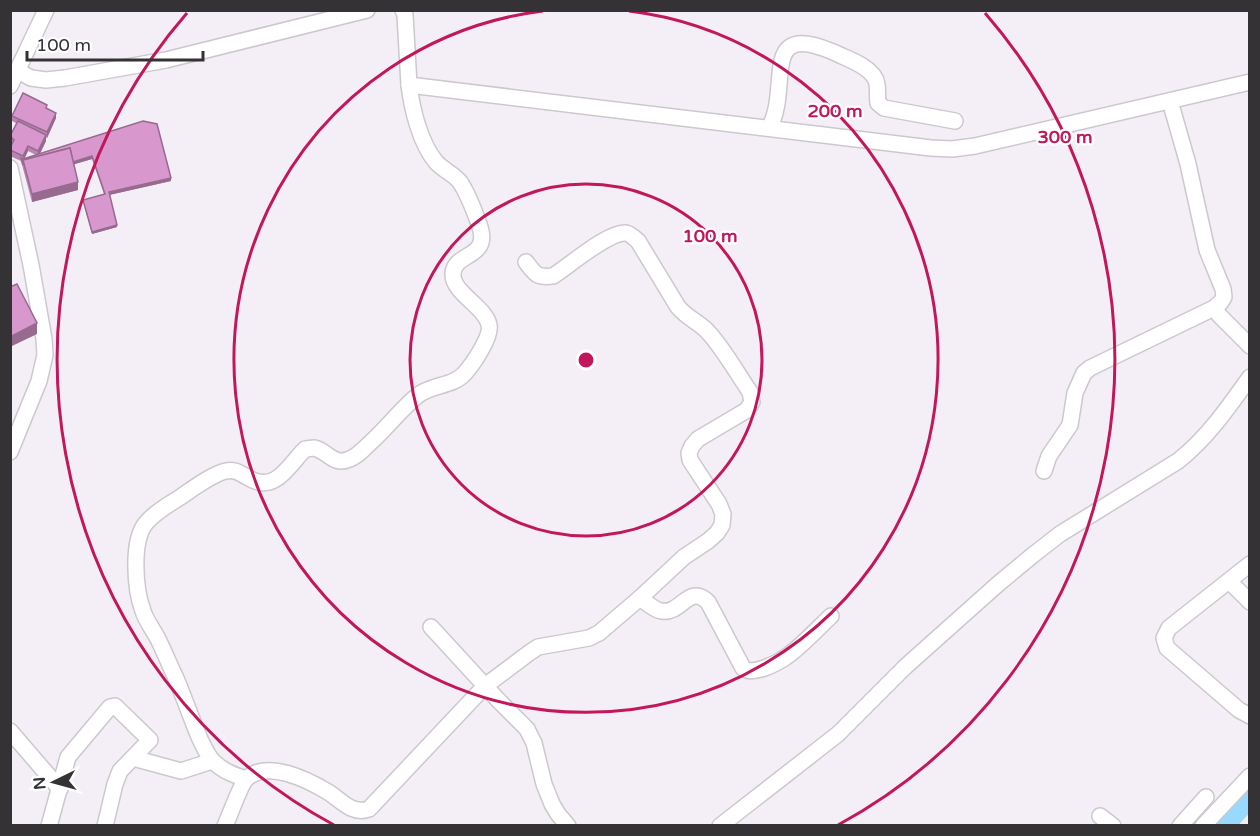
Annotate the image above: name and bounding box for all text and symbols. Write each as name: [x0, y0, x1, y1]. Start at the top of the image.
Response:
scale bar: [27, 24, 202, 62]
text: 100 m: [36, 34, 91, 56]
text: 200 m: [807, 100, 863, 122]
text: 300 m: [1037, 126, 1093, 148]
text: 100 m: [682, 225, 738, 247]
centre of rings: [576, 350, 596, 370]
north arrow: [24, 752, 84, 812]
text: N: [30, 776, 51, 790]

